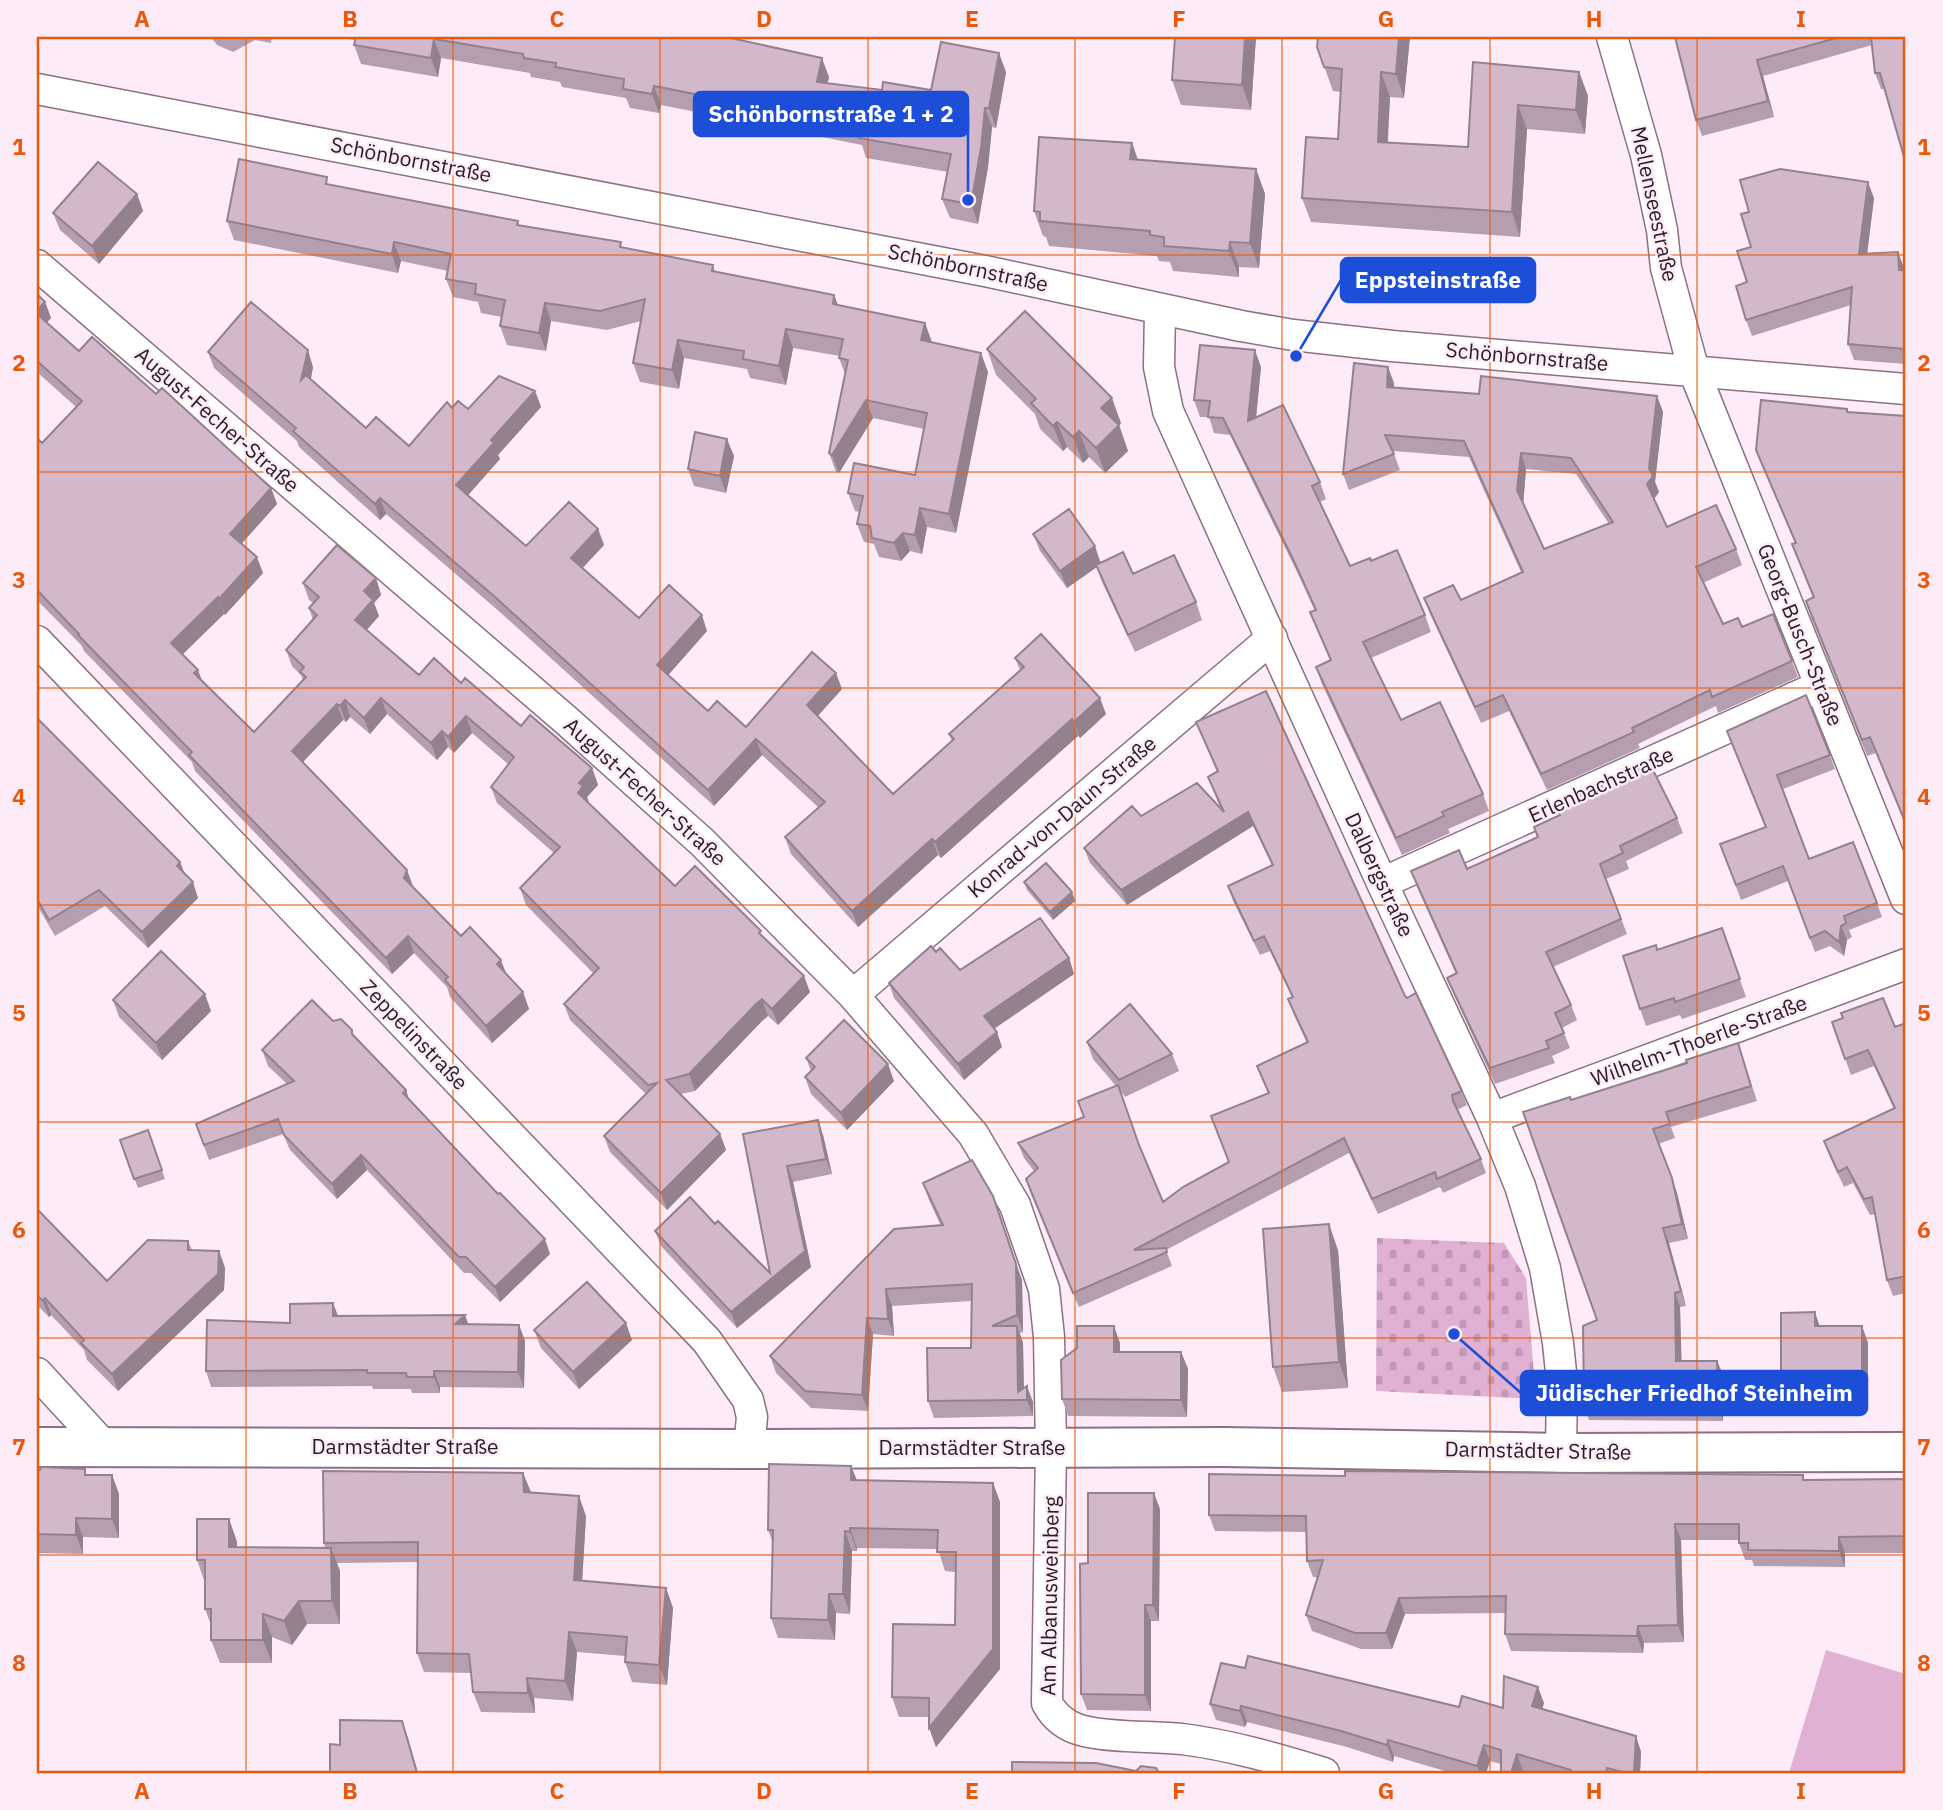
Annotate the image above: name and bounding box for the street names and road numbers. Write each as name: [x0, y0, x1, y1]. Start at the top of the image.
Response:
street label: Mellenseestraße: [1625, 124, 1685, 284]
street label: Schönbornstraße: [328, 130, 494, 188]
street label: Schönbornstraße: [885, 236, 1051, 298]
street label: Schönbornstraße: [1445, 335, 1610, 377]
street label: August-Fecher-Straße: [130, 340, 306, 498]
street label: Georg-Busch-Straße: [1752, 539, 1850, 730]
street label: August-Fecher-Straße: [559, 711, 733, 872]
street label: Konrad-von-Daun-Straße: [961, 729, 1162, 904]
street label: Erlenbachstraße: [1524, 740, 1678, 829]
street label: Dalbergstraße: [1339, 808, 1421, 941]
street label: Zeppelinstraße: [355, 973, 475, 1096]
street label: Wilhelm-Thoerle-Straße: [1587, 988, 1811, 1092]
street label: Darmstädter Straße: [311, 1432, 499, 1460]
street label: Darmstädter Straße: [878, 1433, 1066, 1461]
street label: Darmstädter Straße: [1444, 1434, 1632, 1466]
street label: Am Albanusweinberg: [1033, 1496, 1065, 1696]

